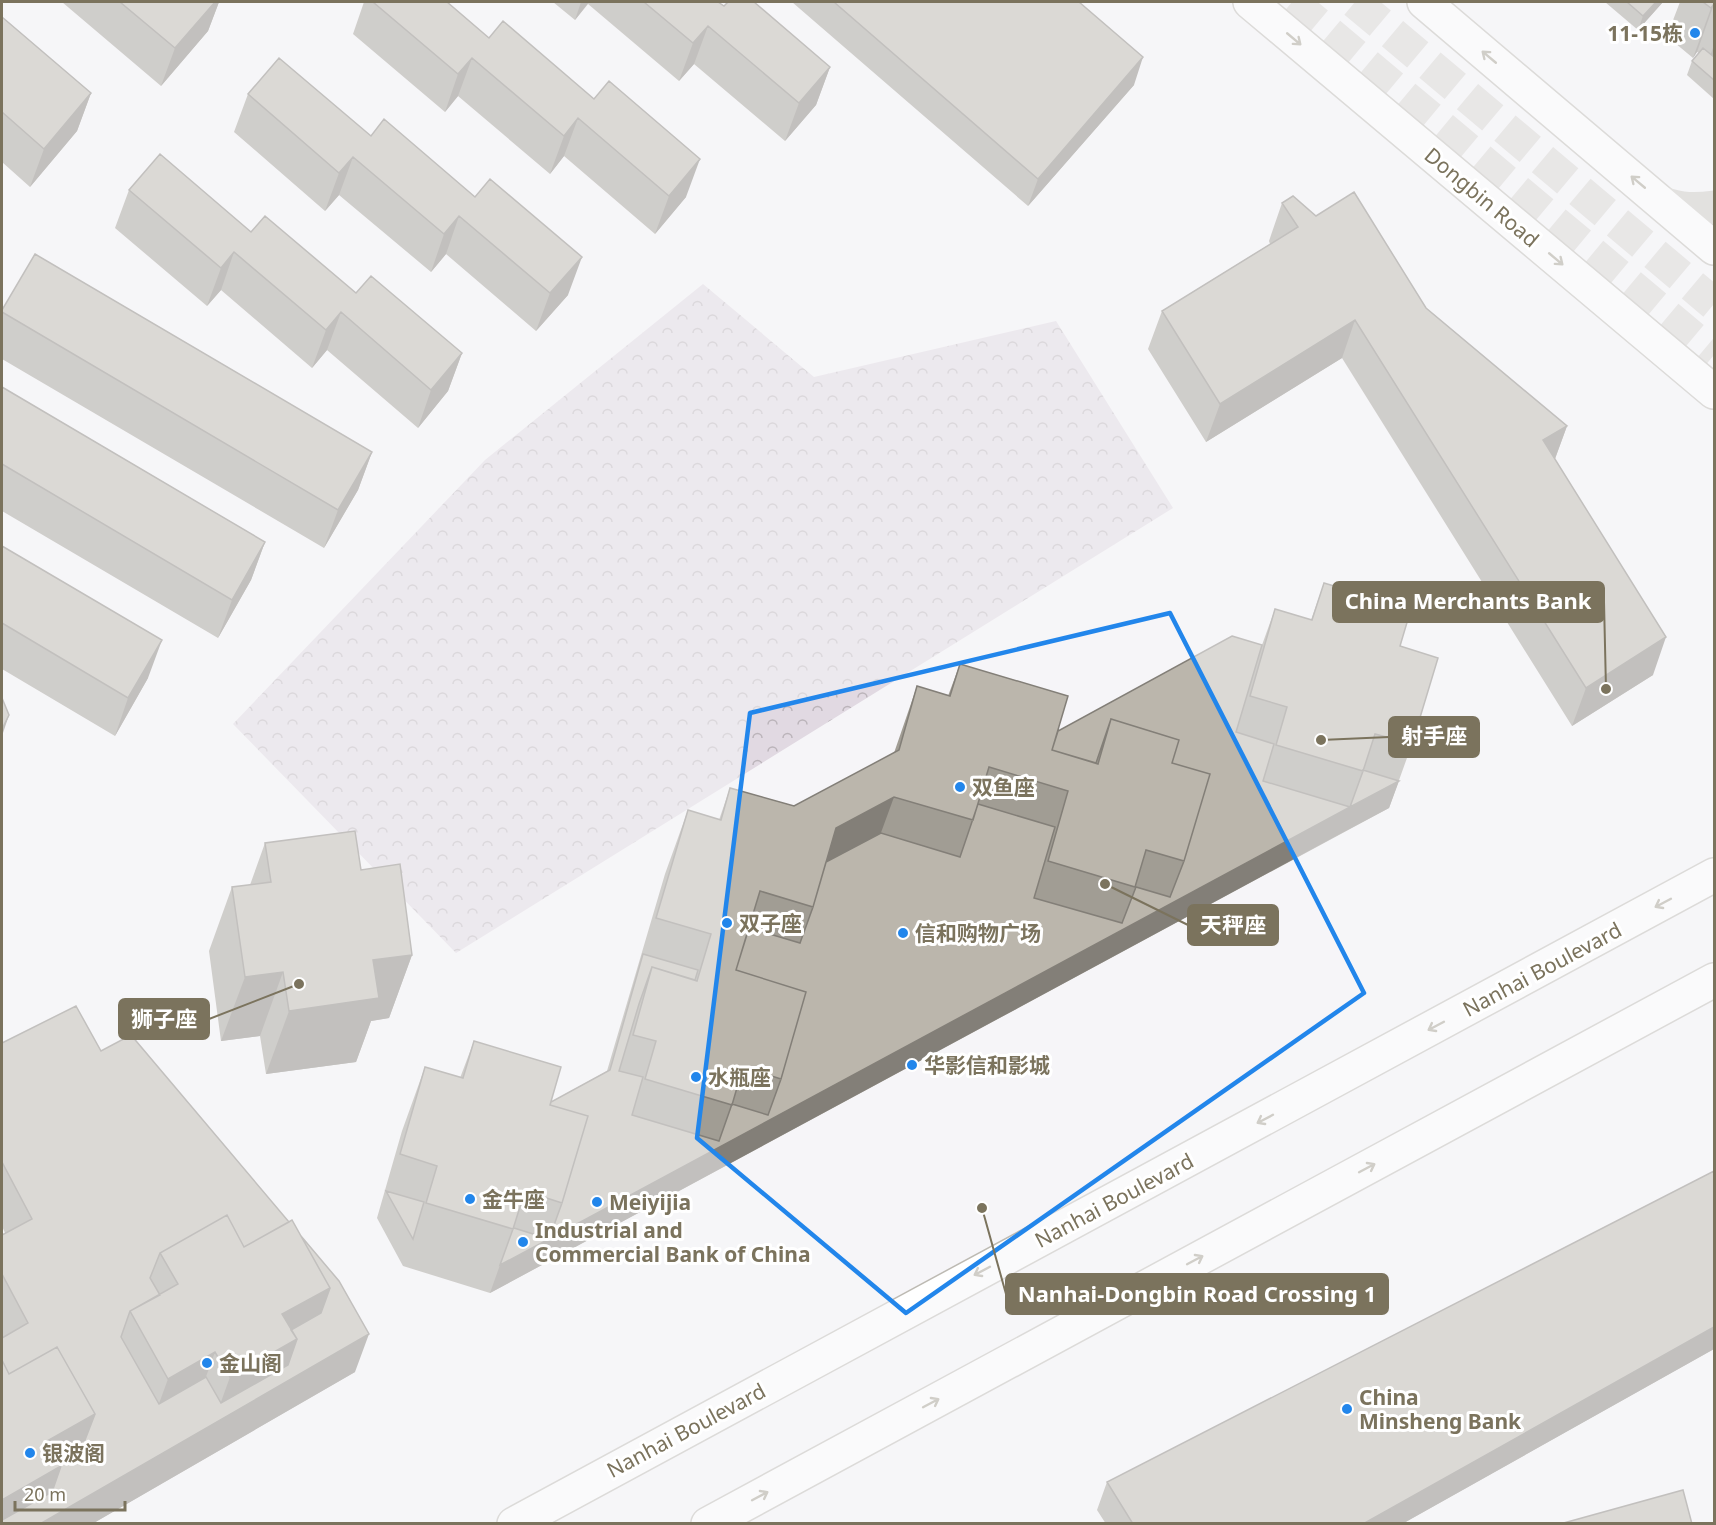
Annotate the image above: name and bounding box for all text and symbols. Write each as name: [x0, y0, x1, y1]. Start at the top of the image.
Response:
place label: 11-15栋: [1607, 19, 1683, 47]
marker: 11-15栋: [1688, 26, 1702, 40]
one-way arrow: [1286, 32, 1302, 45]
one-way arrow: [1481, 50, 1497, 63]
street label: Dongbin Road: [1419, 141, 1545, 253]
one-way arrow: [1630, 176, 1646, 189]
one-way arrow: [1548, 253, 1564, 266]
callout: China Merchants Bank: [1333, 582, 1604, 622]
text: China Merchants Bank: [1345, 585, 1592, 615]
callout: 射手座: [1389, 717, 1479, 757]
text: 射手座: [1401, 720, 1467, 750]
place label: 双鱼座: [972, 773, 1035, 801]
marker: 双鱼座: [953, 780, 967, 794]
one-way arrow: [1655, 897, 1672, 909]
callout: 天秤座: [1188, 905, 1278, 945]
place label: 双子座: [739, 909, 802, 937]
text: 天秤座: [1200, 909, 1266, 939]
street label: Nanhai Boulevard: [1458, 915, 1626, 1023]
marker: 双子座: [720, 916, 734, 930]
place label: 信和购物广场: [915, 919, 1041, 947]
marker: 信和购物广场: [896, 926, 910, 940]
callout: 狮子座: [119, 999, 209, 1039]
text: 狮子座: [131, 1003, 197, 1033]
one-way arrow: [1428, 1020, 1445, 1032]
place label: 华影信和影城: [924, 1051, 1050, 1079]
marker: 华影信和影城: [905, 1058, 919, 1072]
place label: 水瓶座: [708, 1063, 771, 1091]
marker: 水瓶座: [689, 1070, 703, 1084]
one-way arrow: [1256, 1114, 1274, 1125]
street label: Nanhai Boulevard: [1030, 1146, 1198, 1254]
one-way arrow: [1358, 1162, 1375, 1174]
place label: 金牛座: [482, 1185, 545, 1213]
place label: Meiyijia: [609, 1188, 691, 1216]
marker: 金牛座: [463, 1192, 477, 1206]
marker: Meiyijia: [590, 1195, 604, 1209]
place label: Industrial and Commercial Bank of China: [535, 1216, 811, 1268]
marker: Industrial and Commercial Bank of China: [516, 1235, 530, 1249]
one-way arrow: [1186, 1254, 1204, 1265]
one-way arrow: [974, 1265, 991, 1277]
callout: Nanhai-Dongbin Road Crossing 1: [1006, 1274, 1388, 1314]
text: Nanhai-Dongbin Road Crossing 1: [1018, 1278, 1376, 1308]
place label: 金山阁: [219, 1349, 282, 1377]
marker: 金山阁: [200, 1356, 214, 1370]
street label: Nanhai Boulevard: [602, 1376, 770, 1484]
place label: China Minsheng Bank: [1359, 1383, 1522, 1435]
one-way arrow: [922, 1397, 940, 1408]
marker: China Minsheng Bank: [1340, 1402, 1354, 1416]
place label: 银波阁: [42, 1439, 105, 1467]
marker: 银波阁: [23, 1446, 37, 1460]
scale bar: [15, 1474, 124, 1512]
text: 20 m: [24, 1482, 66, 1506]
one-way arrow: [751, 1490, 768, 1502]

